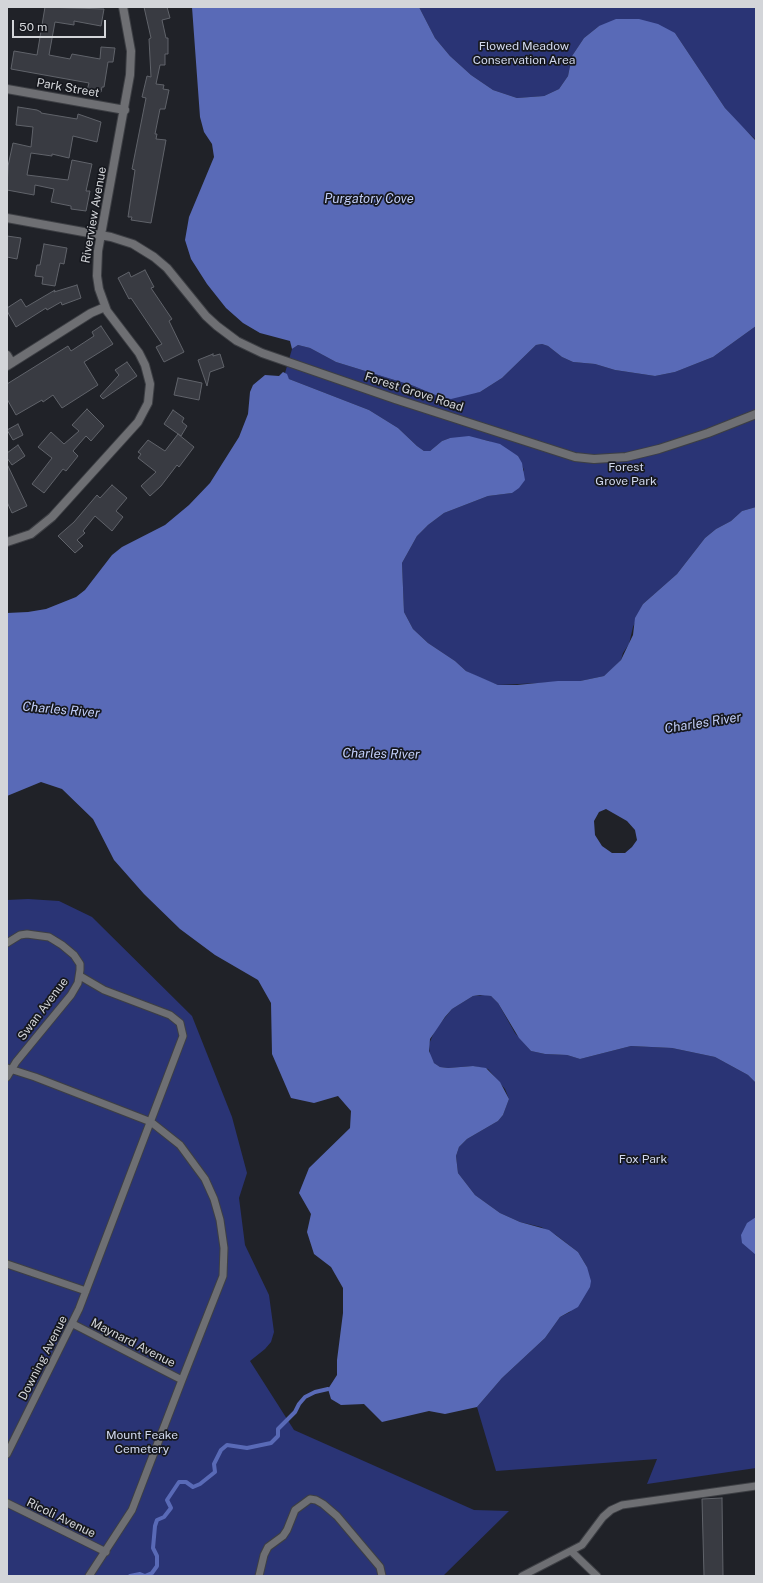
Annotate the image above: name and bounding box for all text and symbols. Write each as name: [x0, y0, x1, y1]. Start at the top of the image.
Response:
scale bar: [14, 12, 108, 38]
text: 50 m: [19, 20, 47, 34]
park label: Flowed Meadow Conservation Area: [473, 39, 575, 67]
street label: Park Street: [35, 75, 101, 101]
street label: Riverview Avenue: [78, 166, 110, 264]
water label: Purgatory Cove: [324, 191, 414, 207]
street label: Forest Grove Road: [363, 369, 465, 415]
park label: Forest Grove Park: [595, 460, 657, 488]
water label: Charles River: [22, 699, 100, 721]
water label: Charles River: [663, 709, 743, 737]
water label: Charles River: [342, 746, 420, 762]
street label: Swan Avenue: [15, 975, 71, 1043]
park label: Fox Park: [619, 1152, 667, 1166]
street label: Downing Avenue: [16, 1313, 70, 1403]
street label: Maynard Avenue: [88, 1316, 178, 1370]
park label: Mount Feake Cemetery: [106, 1428, 178, 1456]
street label: Ricoli Avenue: [24, 1495, 98, 1541]

